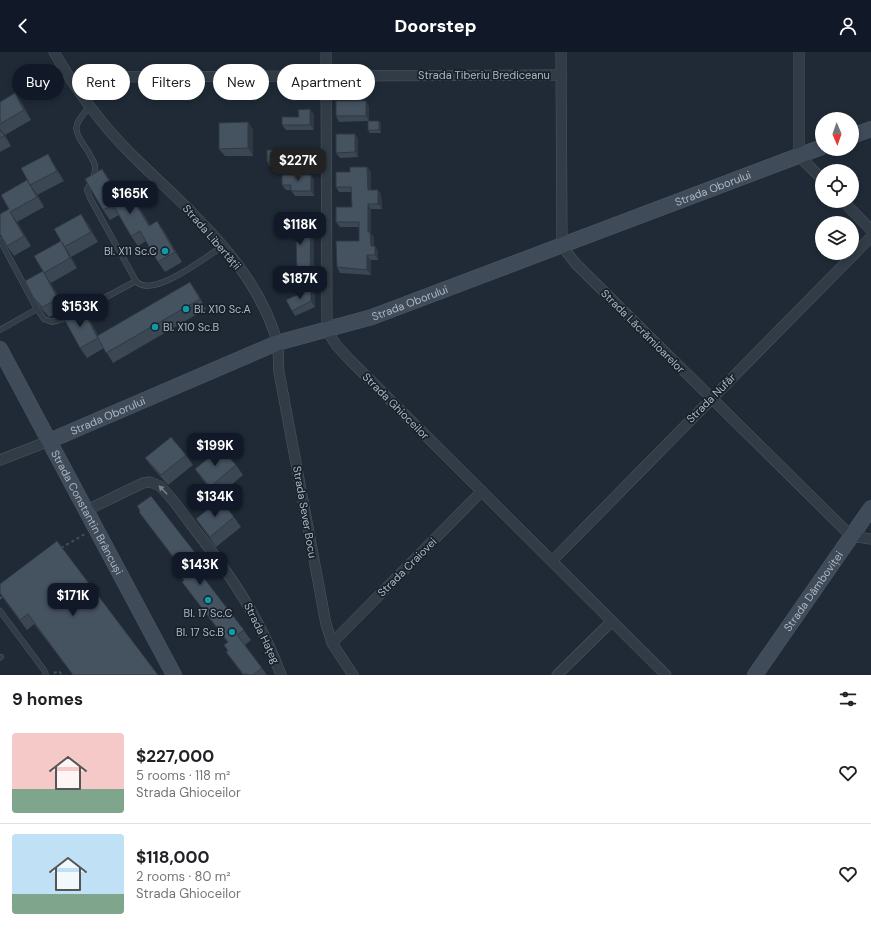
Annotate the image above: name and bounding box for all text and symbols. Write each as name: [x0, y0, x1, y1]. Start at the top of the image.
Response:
text: Doorstep: [395, 14, 476, 38]
icon: back: [12, 15, 34, 37]
icon: person: [837, 15, 859, 37]
chip: Buy: [12, 64, 64, 100]
chip: Rent: [72, 64, 130, 100]
chip: Filters: [138, 64, 205, 100]
chip: New: [213, 64, 269, 100]
chip: Apartment: [277, 64, 375, 100]
street label: Strada Tiberiu Brediceanu: [418, 68, 550, 82]
north arrow: [815, 112, 859, 156]
map controls: [815, 112, 859, 260]
pin: $227K: [270, 148, 326, 182]
text: $227K: [279, 152, 317, 169]
button: locate: [815, 164, 859, 208]
street label: Strada Oborului: [673, 168, 753, 209]
pin: $165K: [102, 181, 158, 215]
text: $165K: [111, 185, 149, 202]
street label: Strada Libertății: [180, 201, 244, 273]
pin: $118K: [272, 212, 328, 246]
text: $118K: [283, 216, 317, 233]
button: layers: [815, 216, 859, 260]
place label: Bl. X11 Sc.C: [104, 244, 157, 258]
marker: Bl. X11 Sc.C: [160, 246, 170, 256]
pin: $187K: [272, 266, 328, 300]
text: $187K: [282, 270, 318, 287]
street label: Strada Oborului: [370, 282, 450, 323]
street label: Strada Lăcrămioarelor: [598, 286, 688, 376]
pin: $153K: [52, 294, 108, 328]
text: $153K: [62, 298, 99, 315]
place label: Bl. X10 Sc.A: [194, 302, 251, 316]
marker: Bl. X10 Sc.A: [181, 304, 191, 314]
place label: Bl. X10 Sc.B: [163, 320, 220, 334]
marker: Bl. X10 Sc.B: [150, 322, 160, 332]
street label: Strada Ghioceilor: [360, 370, 432, 442]
street label: Strada Nufăr: [683, 370, 739, 426]
street label: Strada Oborului: [68, 393, 147, 438]
pin: $199K: [187, 433, 243, 467]
text: $199K: [196, 437, 234, 454]
street label: Strada Constantin Brâncuși: [48, 447, 126, 577]
street label: Strada Sever Bocu: [290, 465, 320, 559]
pin: $134K: [187, 484, 243, 518]
one-way arrow: [158, 485, 168, 495]
text: $134K: [196, 488, 234, 505]
street label: Strada Craiovei: [375, 535, 439, 599]
street label: Strada Dâmboviței: [780, 548, 846, 634]
pin: $143K: [172, 552, 228, 586]
text: $143K: [181, 556, 219, 573]
pin: $171K: [45, 583, 101, 617]
text: $171K: [56, 587, 90, 604]
marker: Bl. 17 Sc.C: [203, 595, 213, 605]
street label: Strada Hațeg: [241, 600, 283, 666]
place label: Bl. 17 Sc.C: [184, 606, 233, 620]
place label: Bl. 17 Sc.B: [176, 625, 224, 639]
marker: Bl. 17 Sc.B: [227, 627, 237, 637]
text: 9 homes: [12, 688, 83, 710]
icon: filters: [837, 688, 859, 710]
text: $227,000: [136, 745, 214, 767]
icon: home: [44, 749, 92, 797]
icon: heart: [837, 762, 859, 784]
text: 5 rooms · 118 m²: [136, 767, 230, 784]
text: Strada Ghioceilor: [136, 784, 241, 801]
text: $118,000: [136, 846, 210, 868]
icon: home: [44, 850, 92, 898]
icon: heart: [837, 863, 859, 885]
text: 2 rooms · 80 m²: [136, 868, 231, 885]
text: Strada Ghioceilor: [136, 885, 241, 902]

